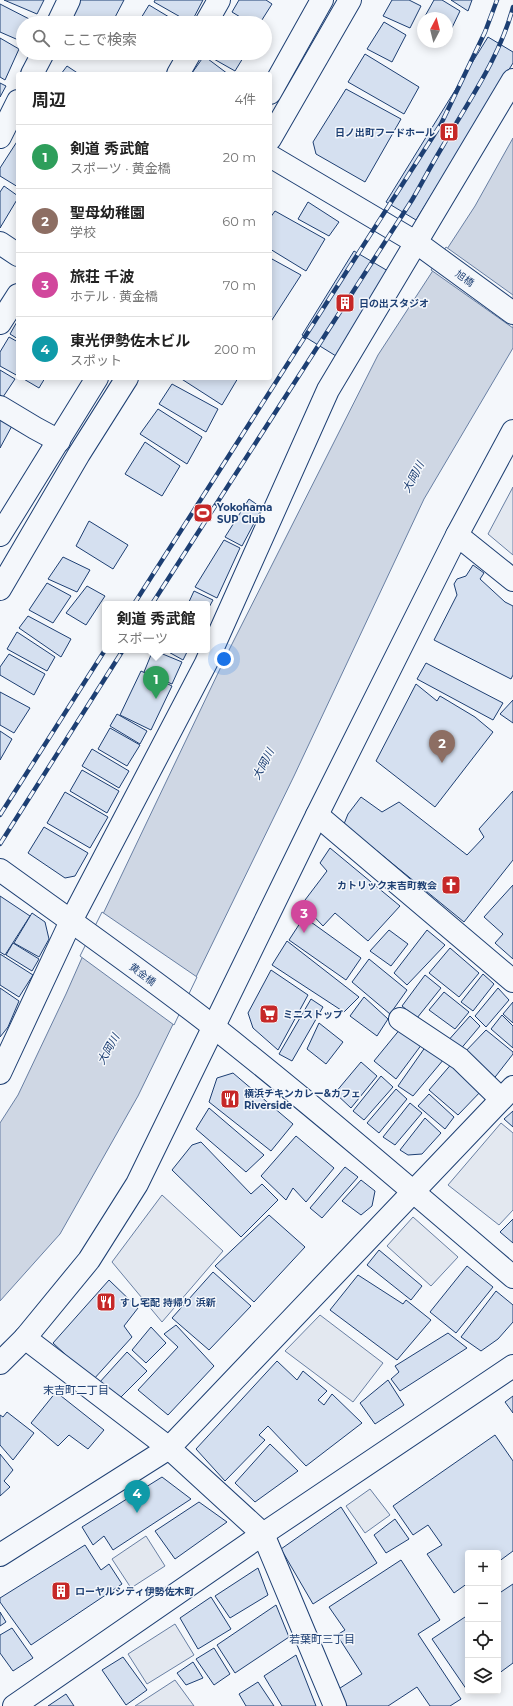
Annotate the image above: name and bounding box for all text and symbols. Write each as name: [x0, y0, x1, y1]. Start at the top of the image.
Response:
north arrow: [417, 12, 453, 48]
search box: [16, 16, 272, 60]
icon: search: [30, 27, 52, 49]
text: ここで検索: [62, 30, 137, 49]
text: 周辺: [32, 90, 66, 110]
text: 4件: [234, 91, 256, 107]
building icon: 日ノ出町フードホール: [438, 121, 460, 143]
place label: 日ノ出町フードホール: [335, 126, 435, 139]
text: 剣道 秀武館: [70, 139, 149, 158]
text: 1: [42, 149, 48, 165]
text: 20 m: [223, 149, 256, 165]
text: スポーツ · 黄金橋: [70, 160, 171, 176]
text: 聖母幼稚園: [70, 203, 145, 222]
text: 2: [41, 213, 49, 229]
text: 60 m: [222, 213, 256, 229]
text: 学校: [70, 224, 96, 240]
text: 旅荘 千波: [70, 267, 134, 286]
street label: 旭橋: [453, 267, 477, 290]
text: 3: [41, 277, 49, 293]
text: 70 m: [223, 277, 256, 293]
text: ホテル · 黄金橋: [70, 288, 158, 304]
building icon: 日の出スタジオ: [334, 292, 356, 314]
place label: 日の出スタジオ: [359, 297, 429, 310]
text: 東光伊勢佐木ビル: [70, 331, 190, 350]
text: 4: [41, 341, 49, 357]
text: 200 m: [214, 341, 256, 357]
text: スポット: [70, 352, 122, 368]
water label: 大岡川: [399, 458, 427, 495]
place label: Yokohama SUP Club: [216, 501, 272, 526]
sports icon: Yokohama SUP Club: [192, 502, 214, 524]
popup: [102, 601, 210, 653]
text: 剣道 秀武館: [116, 609, 196, 628]
text: スポーツ: [116, 630, 168, 646]
your location: [214, 649, 234, 669]
pin: 1: [143, 666, 169, 699]
pin: 2: [429, 730, 455, 763]
water label: 大岡川: [249, 745, 277, 782]
church icon: カトリック末吉町教会: [440, 874, 462, 896]
place label: カトリック末吉町教会: [337, 879, 437, 892]
pin: 3: [291, 900, 317, 933]
street label: 黄金橋: [127, 960, 159, 989]
supermarket icon: ミニストップ: [258, 1003, 280, 1025]
place label: ミニストップ: [283, 1008, 343, 1021]
water label: 大岡川: [94, 1030, 123, 1067]
place label: 横浜チキンカレー&カフェ Riverside: [244, 1087, 361, 1112]
restaurant icon: 横浜チキンカレー&カフェ Riverside: [219, 1088, 241, 1110]
restaurant icon: すし宅配 持帰り 浜新: [95, 1291, 117, 1313]
place label: すし宅配 持帰り 浜新: [120, 1296, 216, 1309]
district label: 末吉町二丁目: [43, 1383, 109, 1397]
pin: 4: [124, 1480, 150, 1513]
map controls: [465, 1550, 501, 1694]
button: +: [465, 1550, 501, 1586]
building icon: ローヤルシティ伊勢佐木町: [50, 1580, 72, 1602]
place label: ローヤルシティ伊勢佐木町: [75, 1585, 194, 1598]
button: −: [465, 1586, 501, 1622]
button: locate: [465, 1622, 501, 1658]
district label: 若葉町三丁目: [289, 1632, 355, 1646]
button: layers: [465, 1658, 501, 1694]

